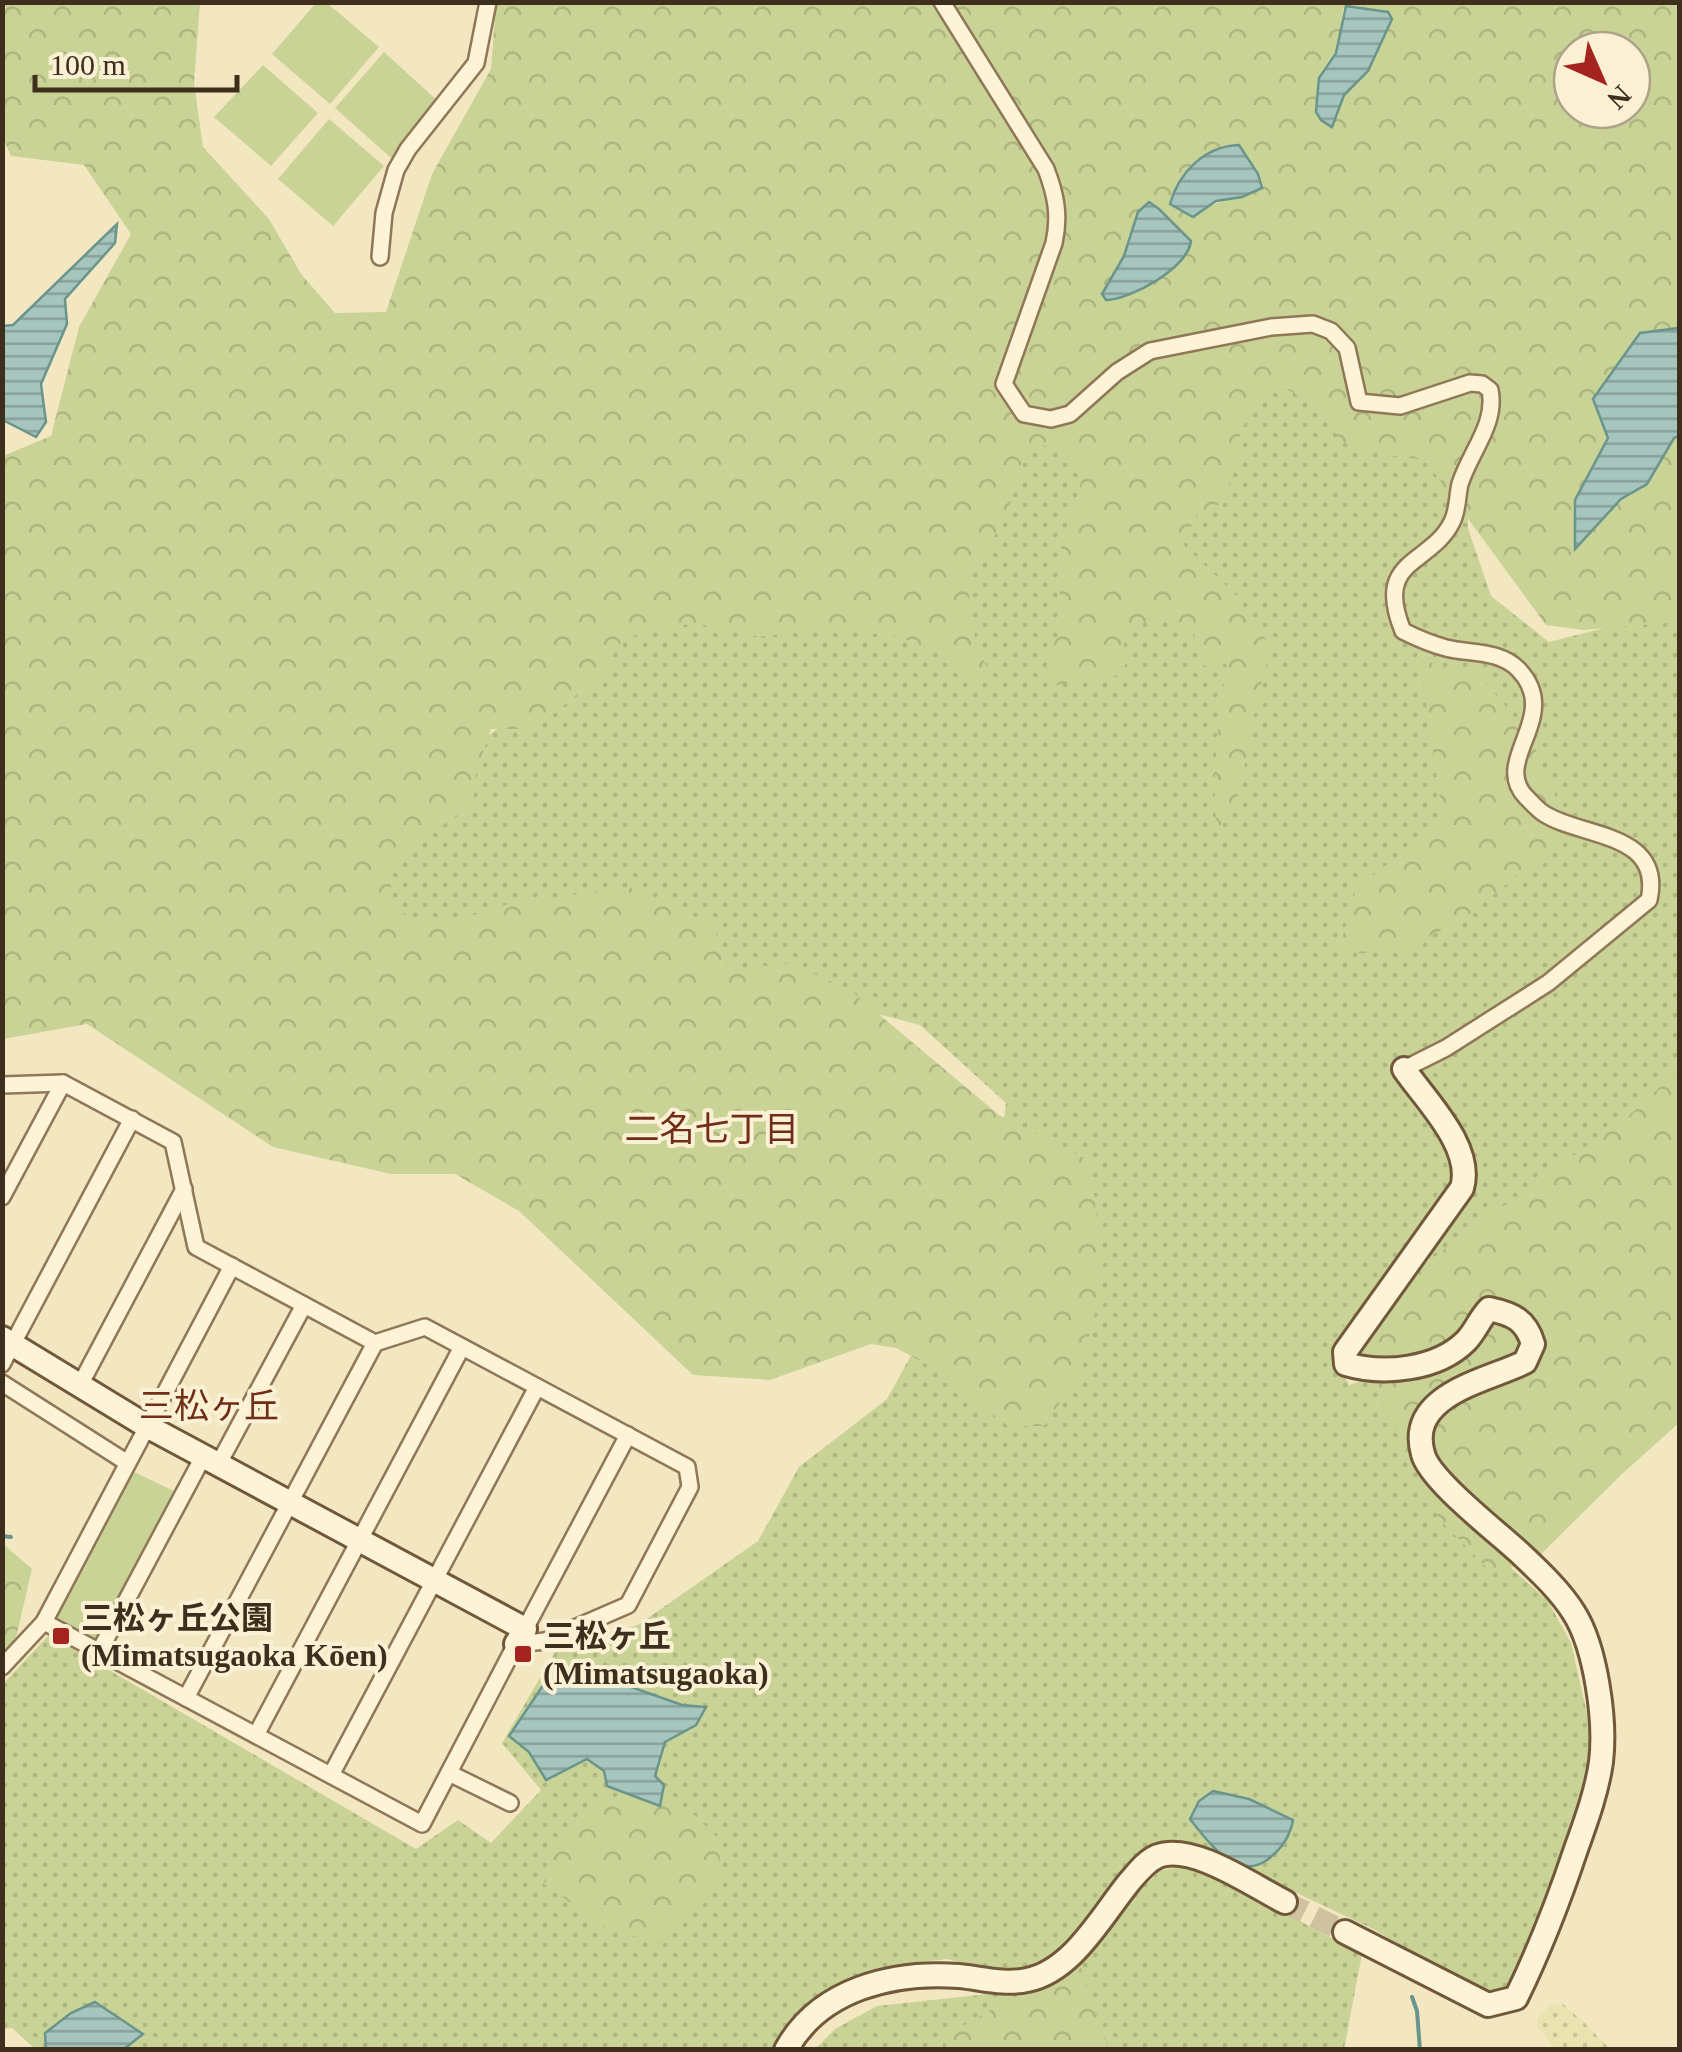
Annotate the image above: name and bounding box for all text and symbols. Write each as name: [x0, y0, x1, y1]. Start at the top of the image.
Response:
scale bar: [35, 30, 238, 92]
north arrow: [1552, 30, 1652, 130]
text: 100 m: [50, 48, 126, 81]
text: N: [1601, 79, 1637, 115]
district label: 二名七丁目: [624, 1110, 800, 1149]
district label: 三松ヶ丘: [139, 1387, 279, 1426]
place label: 三松ヶ丘公園 (Mimatsugaoka Kōen): [81, 1600, 388, 1673]
place label: 三松ヶ丘 (Mimatsugaoka): [543, 1618, 769, 1691]
marker: 三松ヶ丘公園 (Mimatsugaoka Kōen): [50, 1625, 72, 1647]
marker: 三松ヶ丘 (Mimatsugaoka): [512, 1643, 534, 1665]

